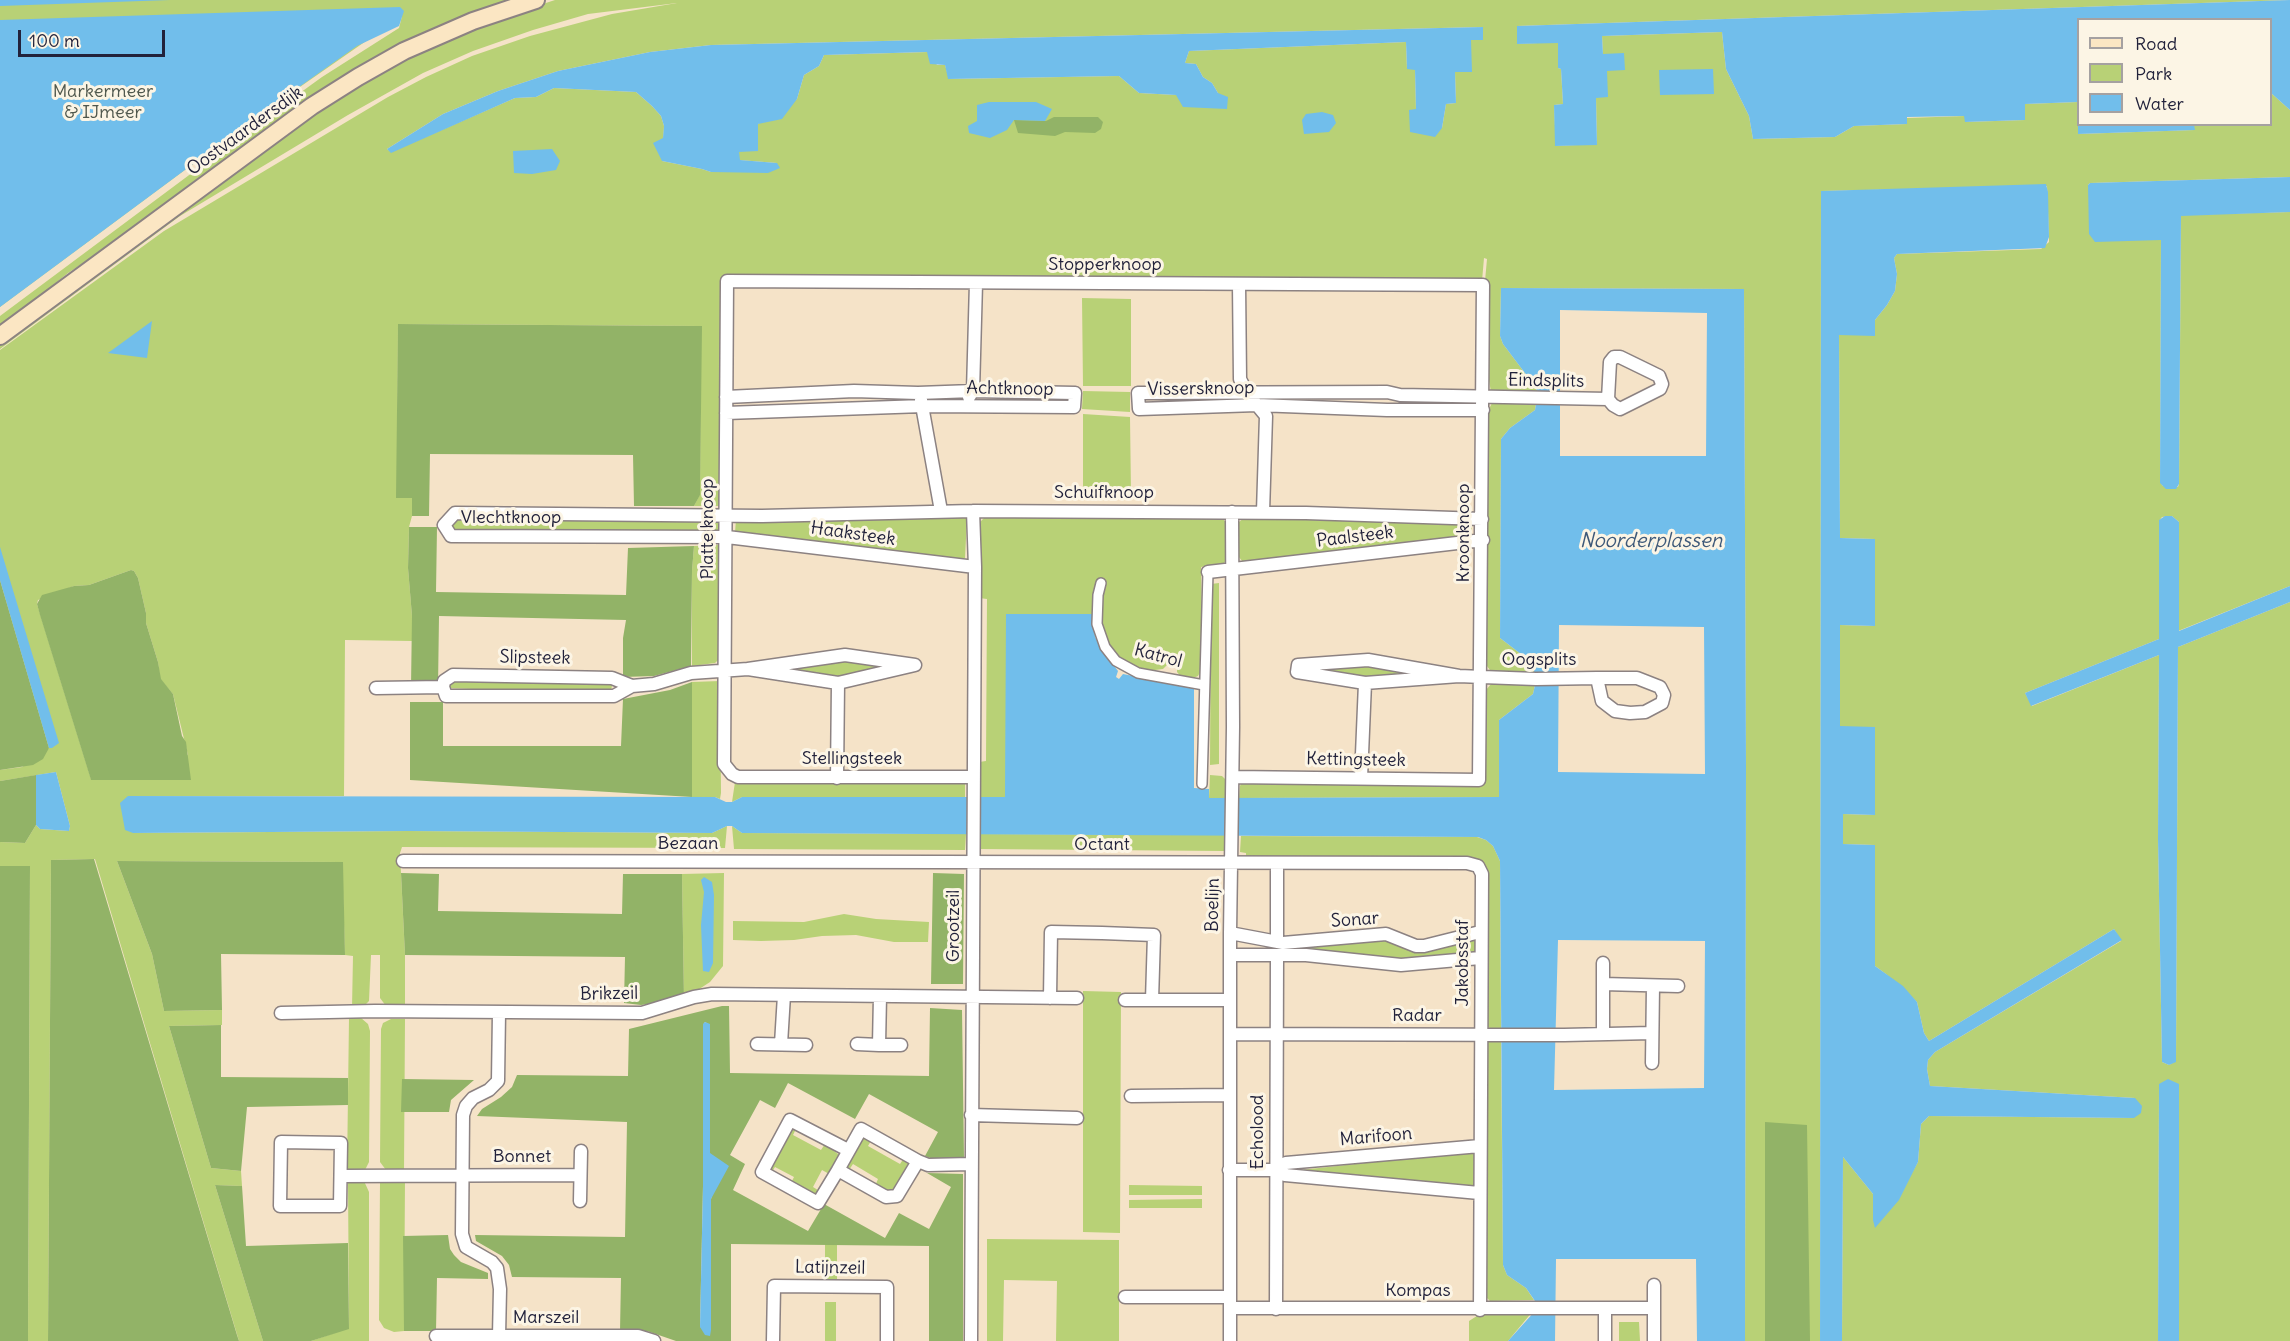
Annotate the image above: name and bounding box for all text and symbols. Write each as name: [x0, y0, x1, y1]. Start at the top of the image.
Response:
scale bar: [21, 18, 168, 56]
legend: [2077, 18, 2272, 126]
text: 100 m: [29, 29, 80, 52]
text: Road: [2135, 32, 2177, 55]
text: Park: [2135, 62, 2172, 85]
park label: Markermeer & IJmeer: [53, 81, 153, 124]
street label: Oostvaardersdijk: [183, 82, 307, 180]
text: Water: [2135, 92, 2184, 115]
street label: Stopperknoop: [1048, 254, 1162, 276]
street label: Eindsplits: [1508, 370, 1584, 392]
street label: Achtknoop: [966, 377, 1054, 401]
street label: Vissersknoop: [1147, 377, 1255, 401]
street label: Platte knoop: [697, 478, 719, 580]
street label: Schuifknoop: [1054, 482, 1154, 504]
street label: Kroonknoop: [1453, 483, 1475, 583]
street label: Vlechtknoop: [461, 507, 561, 529]
street label: Haaksteek: [809, 517, 897, 551]
street label: Paalsteek: [1315, 522, 1395, 552]
water label: Noorderplassen: [1580, 529, 1722, 553]
street label: Katrol: [1132, 639, 1184, 673]
street label: Slipsteek: [499, 647, 571, 669]
street label: Oogsplits: [1502, 649, 1576, 671]
street label: Stellingsteek: [802, 748, 902, 770]
street label: Kettingsteek: [1306, 748, 1406, 772]
street label: Bezaan: [658, 833, 718, 855]
street label: Octant: [1074, 834, 1130, 856]
street label: Boelijn: [1202, 878, 1224, 932]
street label: Grootzeil: [943, 890, 965, 962]
street label: Sonar: [1330, 908, 1380, 932]
street label: Jakobsstaf: [1452, 919, 1474, 1007]
street label: Brikzeil: [580, 983, 638, 1005]
street label: Radar: [1392, 1005, 1442, 1027]
street label: Echolood: [1247, 1095, 1269, 1169]
street label: Marifoon: [1339, 1123, 1413, 1151]
street label: Bonnet: [493, 1146, 551, 1168]
street label: Latijnzeil: [795, 1257, 865, 1279]
street label: Kompas: [1385, 1280, 1451, 1302]
street label: Marszeil: [513, 1307, 579, 1329]

